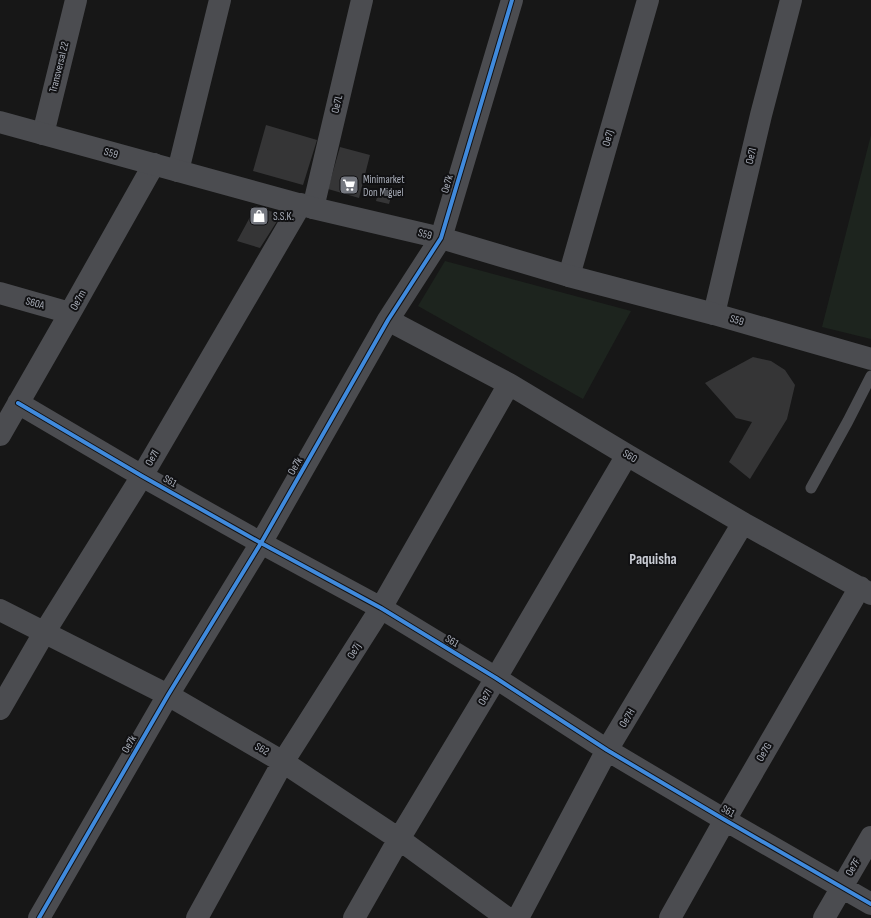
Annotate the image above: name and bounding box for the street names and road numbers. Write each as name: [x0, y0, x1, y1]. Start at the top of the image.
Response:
street label: Transversal 22: [46, 40, 72, 94]
street label: Oe7L: [329, 94, 345, 114]
street label: Oe7J: [599, 128, 617, 148]
street label: S59: [103, 145, 120, 161]
street label: Oe7I: [743, 146, 759, 166]
street label: Oe7k: [438, 173, 456, 195]
street label: S59: [417, 226, 433, 242]
street label: Oe7m: [67, 288, 89, 312]
street label: S60A: [24, 294, 46, 312]
street label: S59: [728, 312, 746, 328]
street label: S60: [620, 447, 640, 465]
street label: Oe7l: [142, 448, 162, 468]
street label: Oe7k: [285, 454, 306, 477]
street label: S61: [161, 472, 179, 490]
street label: S61: [443, 632, 461, 650]
street label: Oe7j: [344, 641, 364, 661]
street label: Oe7I: [475, 687, 495, 707]
street label: Oe7H: [616, 706, 638, 730]
street label: Oe7k: [119, 732, 140, 755]
street label: S62: [253, 740, 272, 758]
street label: Oe7G: [753, 740, 775, 764]
street label: S61: [719, 802, 737, 820]
street label: Oe7F: [843, 856, 863, 878]

